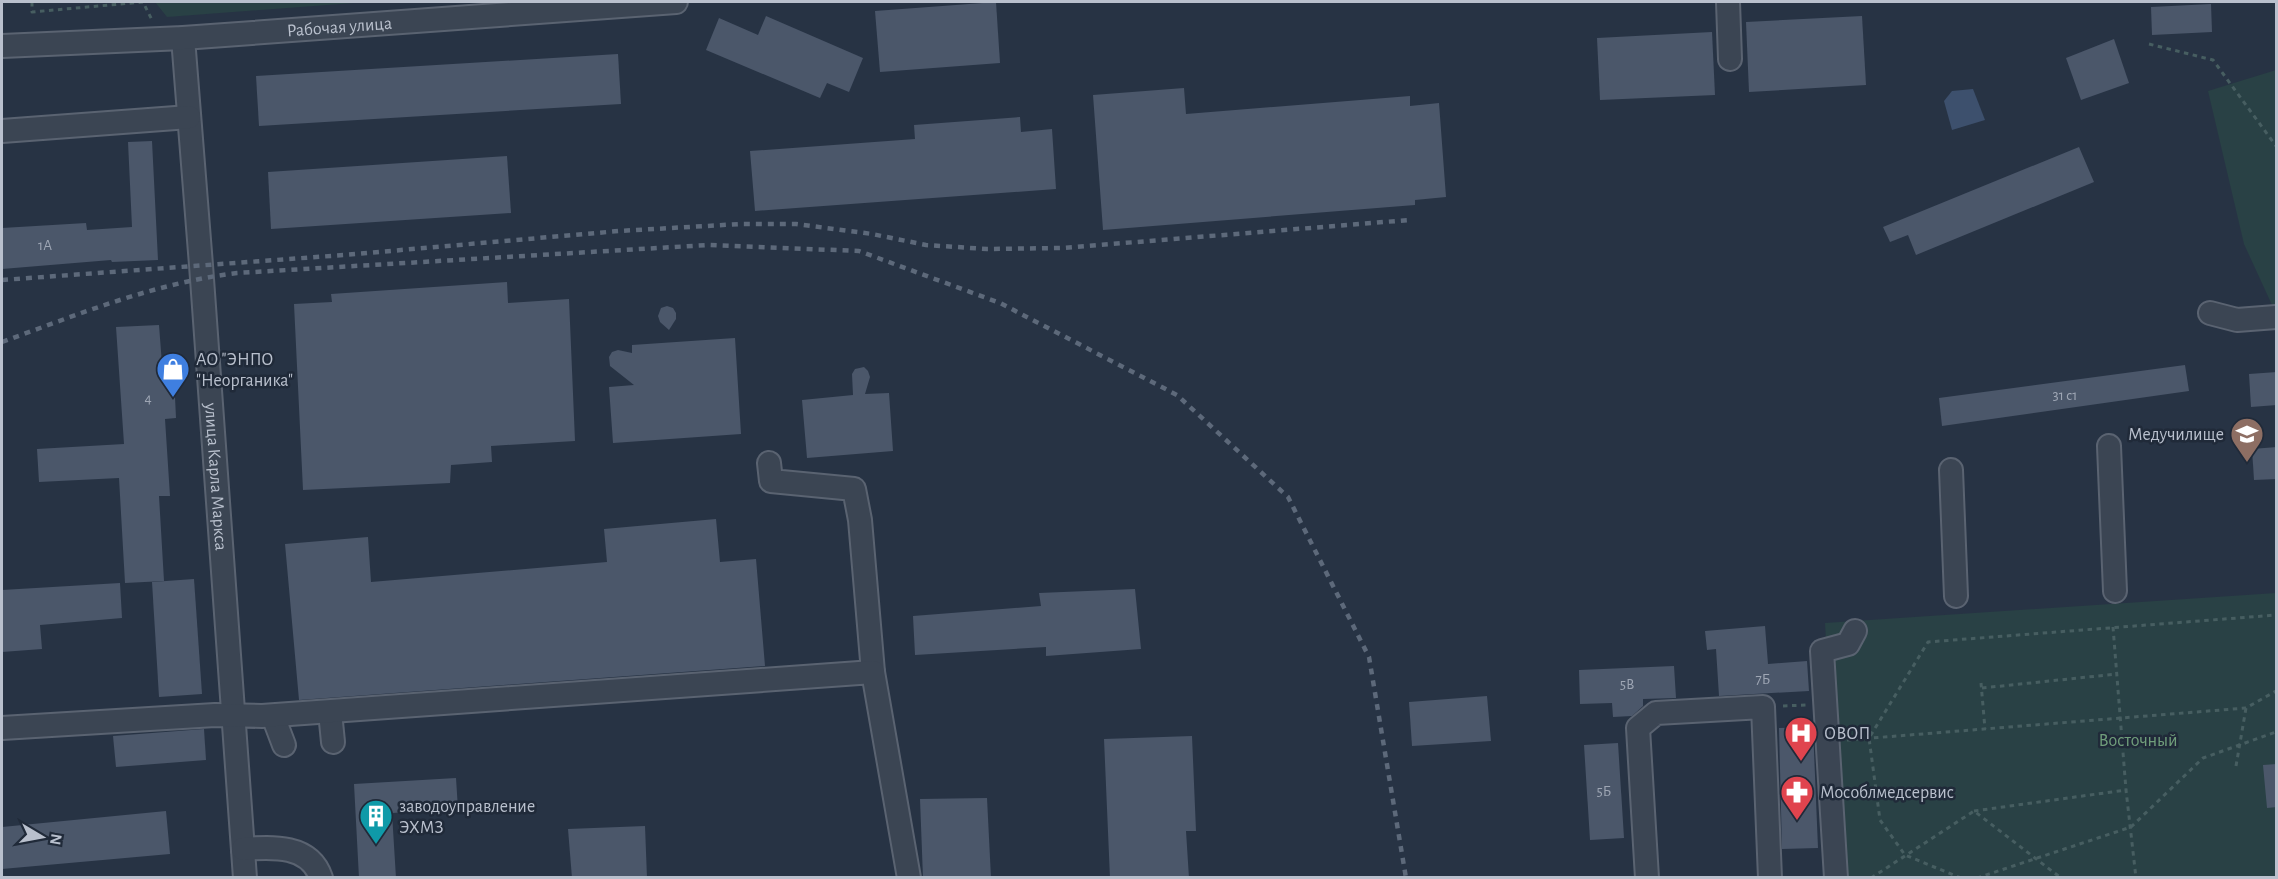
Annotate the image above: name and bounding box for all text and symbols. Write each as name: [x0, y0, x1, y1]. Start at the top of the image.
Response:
street label: Рабочая улица: [286, 15, 393, 40]
house number: 1А: [38, 238, 52, 253]
shop icon: АО "ЭНПО "Неорганика": [155, 351, 191, 398]
place label: АО "ЭНПО "Неорганика": [196, 351, 293, 390]
house number: 31 с1: [2052, 388, 2078, 403]
house number: 4: [144, 391, 152, 406]
street label: улица Карла Маркса: [201, 401, 229, 551]
school or university icon: Медучилище: [2229, 416, 2265, 463]
place label: Медучилище: [2128, 426, 2224, 444]
house number: 7Б: [1756, 672, 1770, 687]
house number: 5В: [1620, 677, 1634, 692]
hospital icon: ОВОП: [1783, 715, 1819, 762]
place label: ОВОП: [1824, 725, 1870, 743]
park label: Восточный: [2098, 732, 2178, 750]
pharmacy icon: Мособлмедсервис: [1779, 774, 1815, 821]
place label: Мособлмедсервис: [1820, 783, 1954, 802]
house number: 5Б: [1597, 784, 1611, 799]
building icon: заводоуправление ЭХМЗ: [358, 798, 394, 845]
place label: заводоуправление ЭХМЗ: [399, 798, 535, 837]
north arrow: [12, 807, 72, 867]
text: N: [47, 833, 65, 846]

